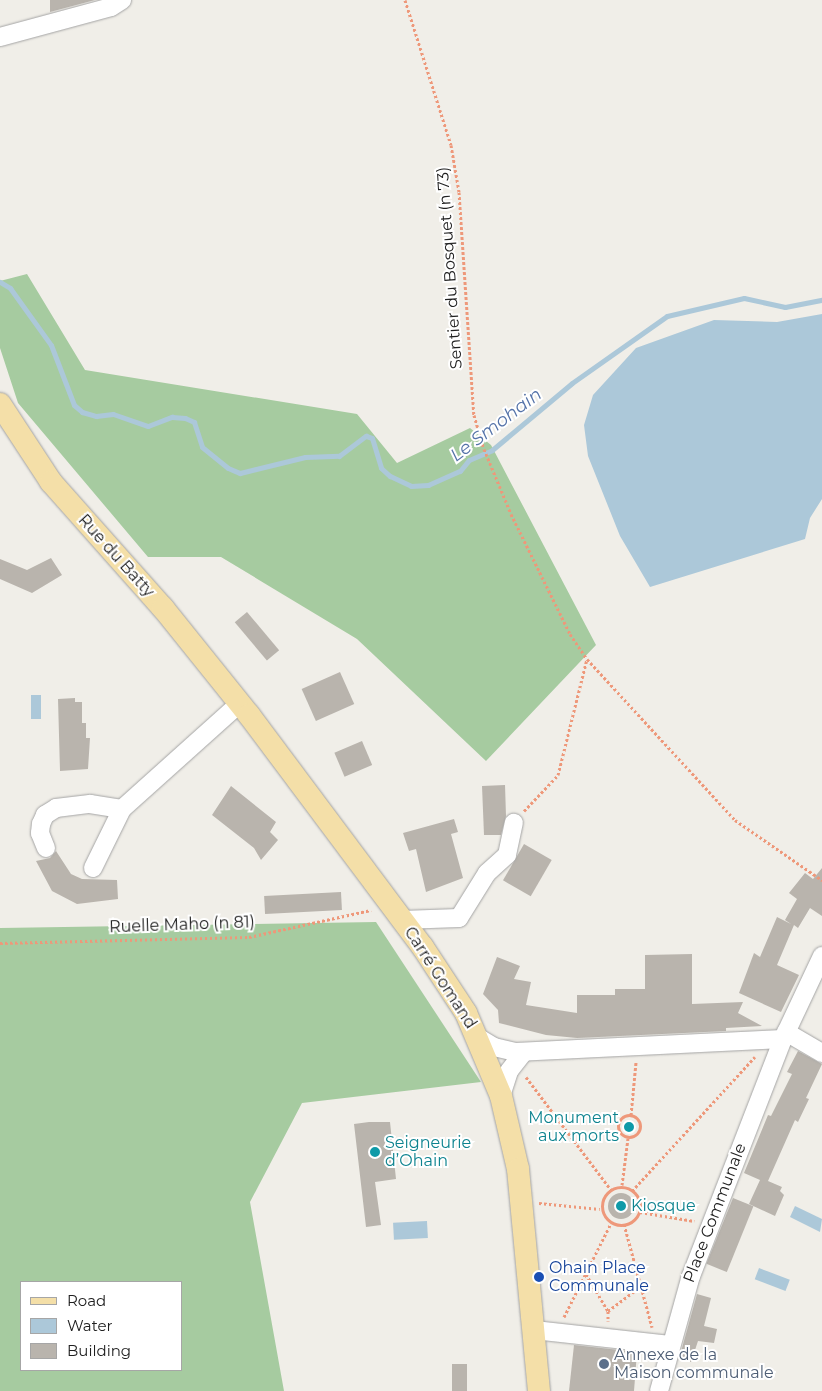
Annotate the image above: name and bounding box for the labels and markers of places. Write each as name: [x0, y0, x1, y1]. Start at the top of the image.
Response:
place label: Monument aux morts: [528, 1108, 619, 1146]
marker: Monument aux morts: [623, 1121, 635, 1133]
place label: Seigneurie d’Ohain: [385, 1133, 471, 1171]
marker: Seigneurie d’Ohain: [369, 1146, 381, 1158]
place label: Kiosque: [631, 1196, 696, 1216]
marker: Kiosque: [615, 1200, 627, 1212]
place label: Ohain Place Communale: [549, 1258, 649, 1296]
marker: Ohain Place Communale: [533, 1271, 545, 1283]
place label: Annexe de la Maison communale: [614, 1345, 774, 1383]
marker: Annexe de la Maison communale: [598, 1358, 610, 1370]

